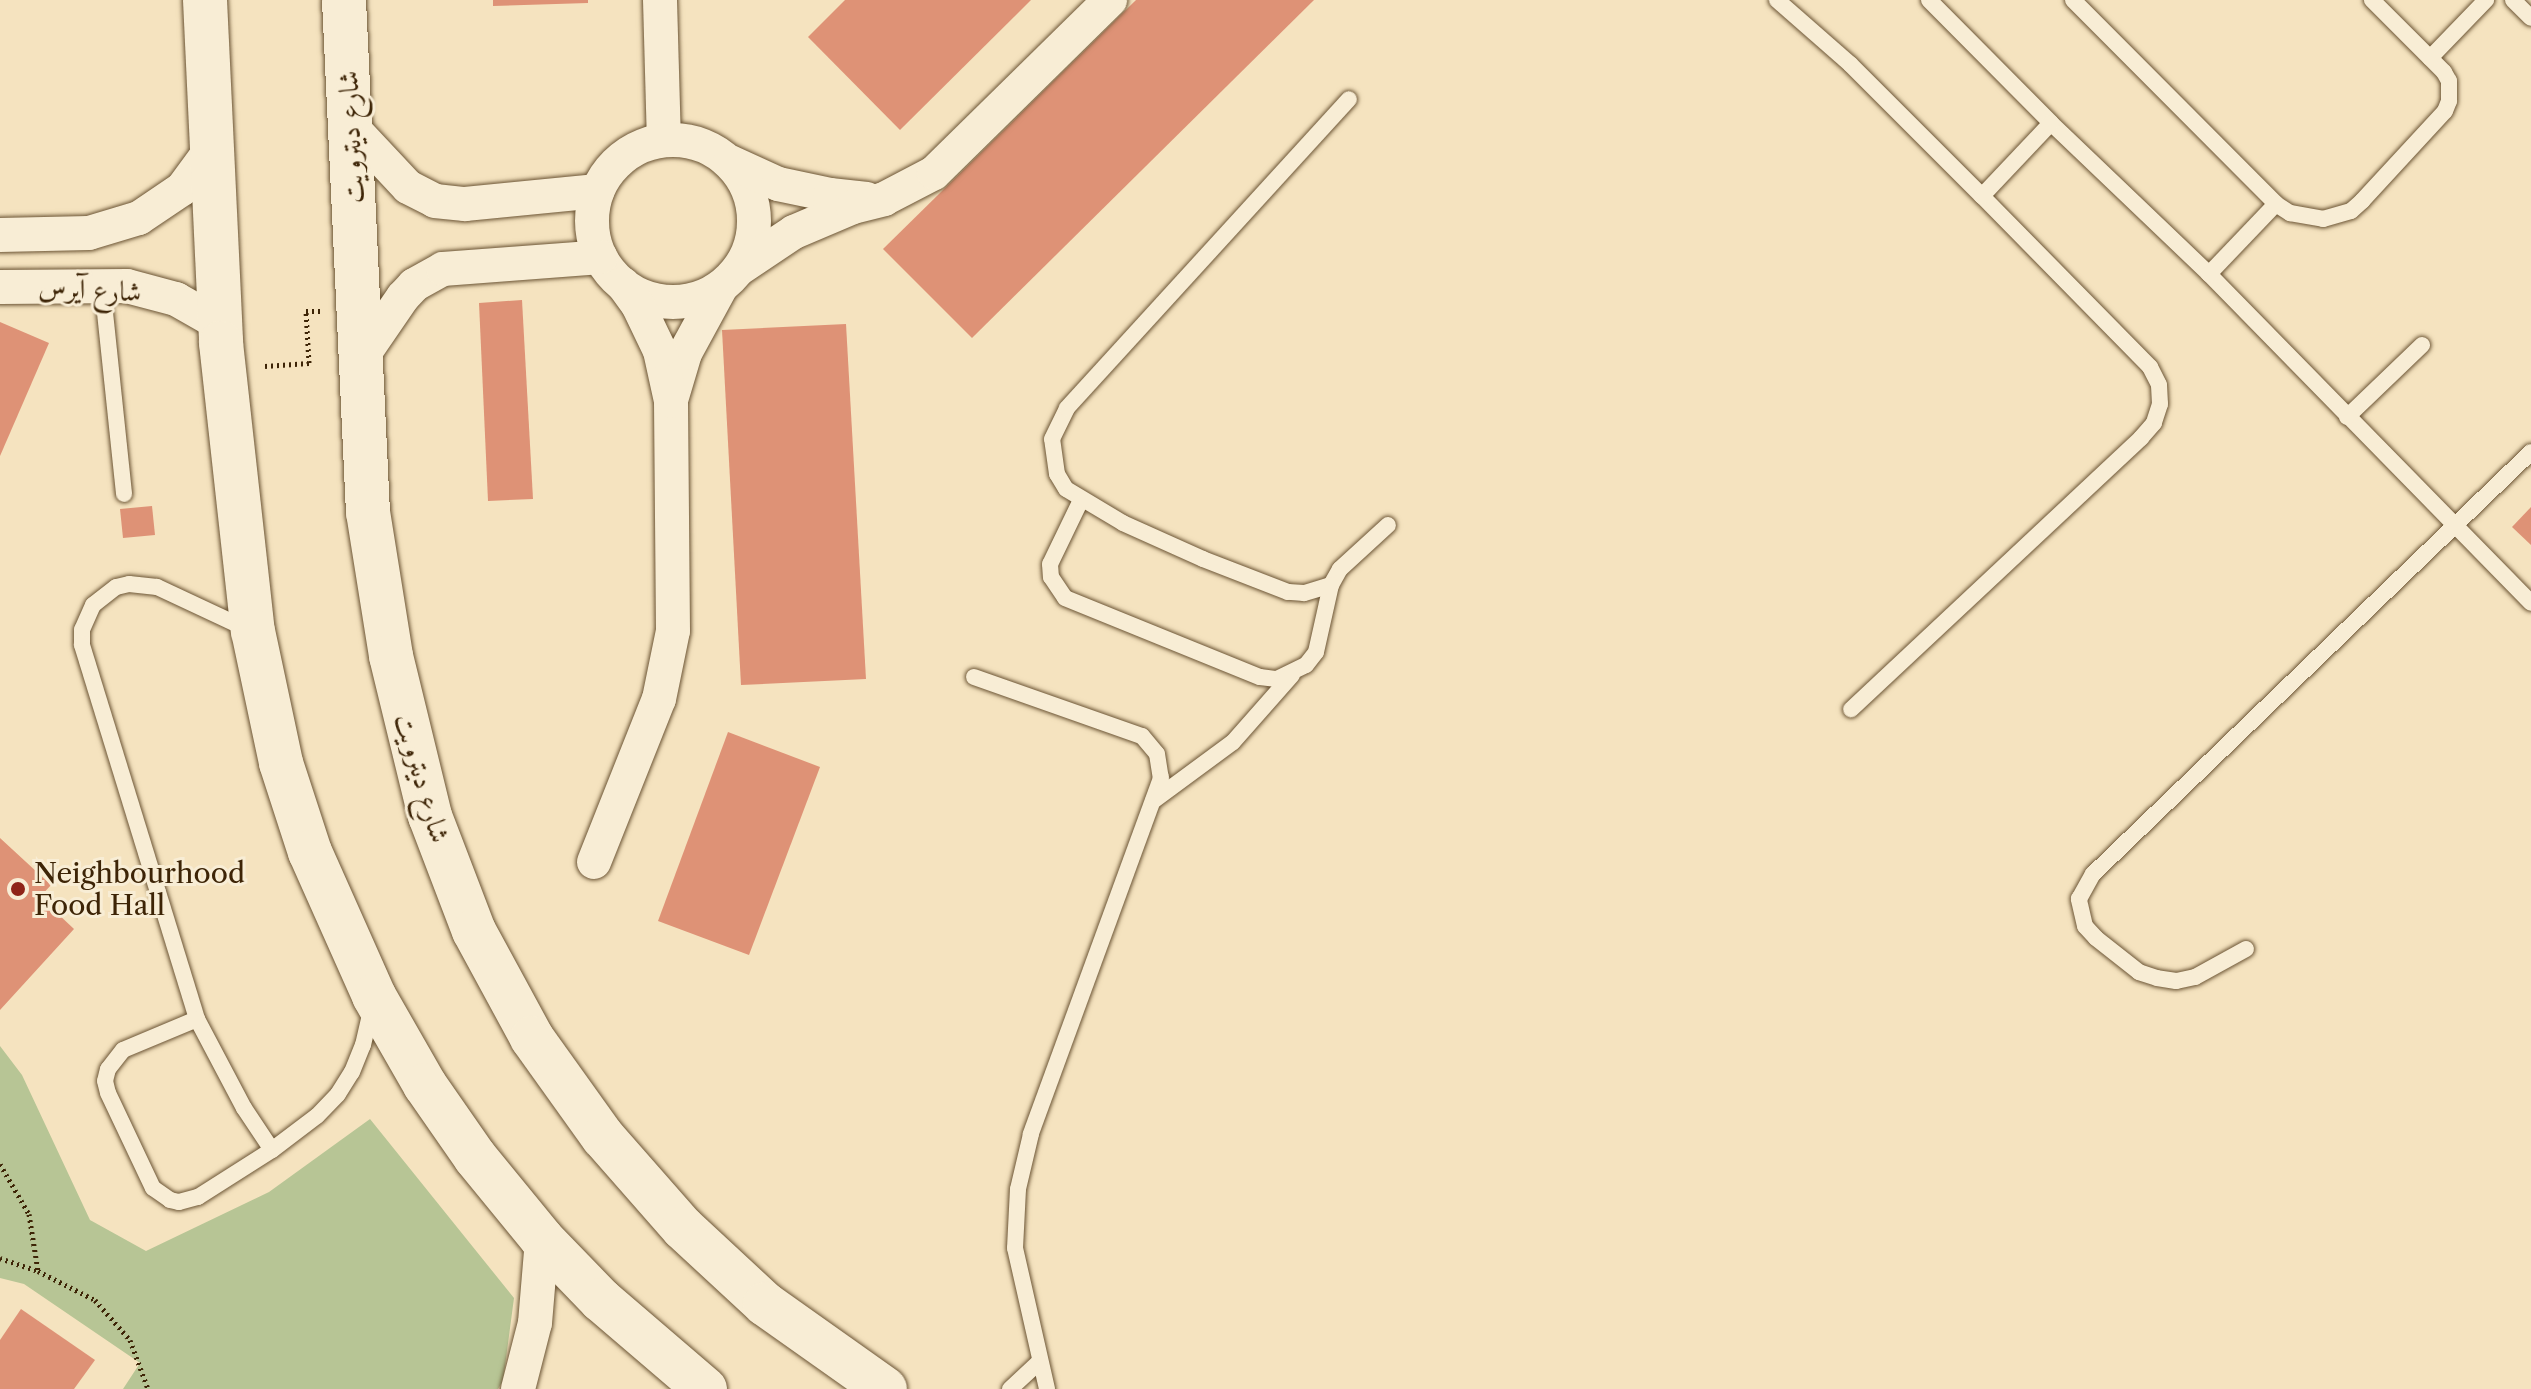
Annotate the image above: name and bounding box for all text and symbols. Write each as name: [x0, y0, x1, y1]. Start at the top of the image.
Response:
street label: شارع ديترويت: [331, 70, 369, 204]
street label: شارع آيرس: [38, 270, 142, 308]
street label: شارع ديترويت: [389, 710, 457, 846]
place label: Neighbourhood Food Hall: [34, 856, 245, 922]
marker: Neighbourhood Food Hall: [9, 880, 27, 898]

